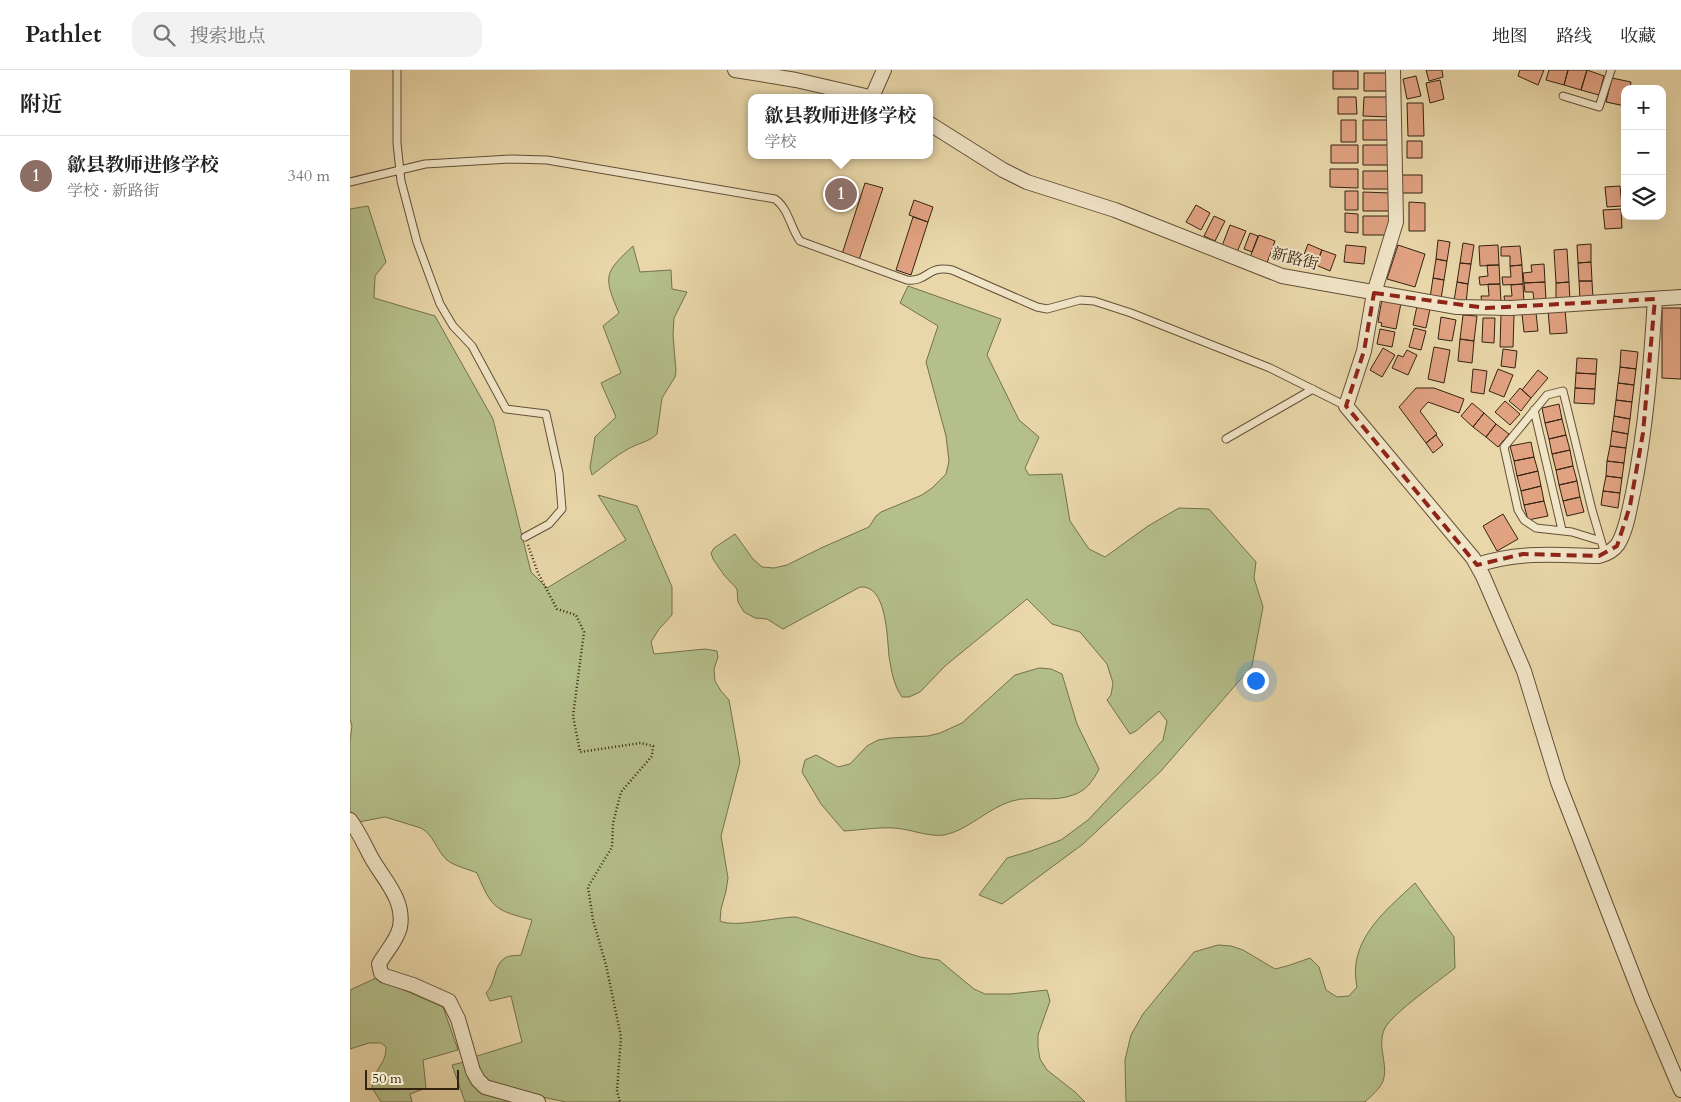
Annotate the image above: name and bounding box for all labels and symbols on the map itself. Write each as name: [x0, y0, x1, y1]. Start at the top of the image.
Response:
pin: 1: [825, 175, 857, 213]
street label: 新路街: [1269, 243, 1321, 275]
your location: [1243, 668, 1269, 694]
scale bar: [365, 1067, 459, 1090]

